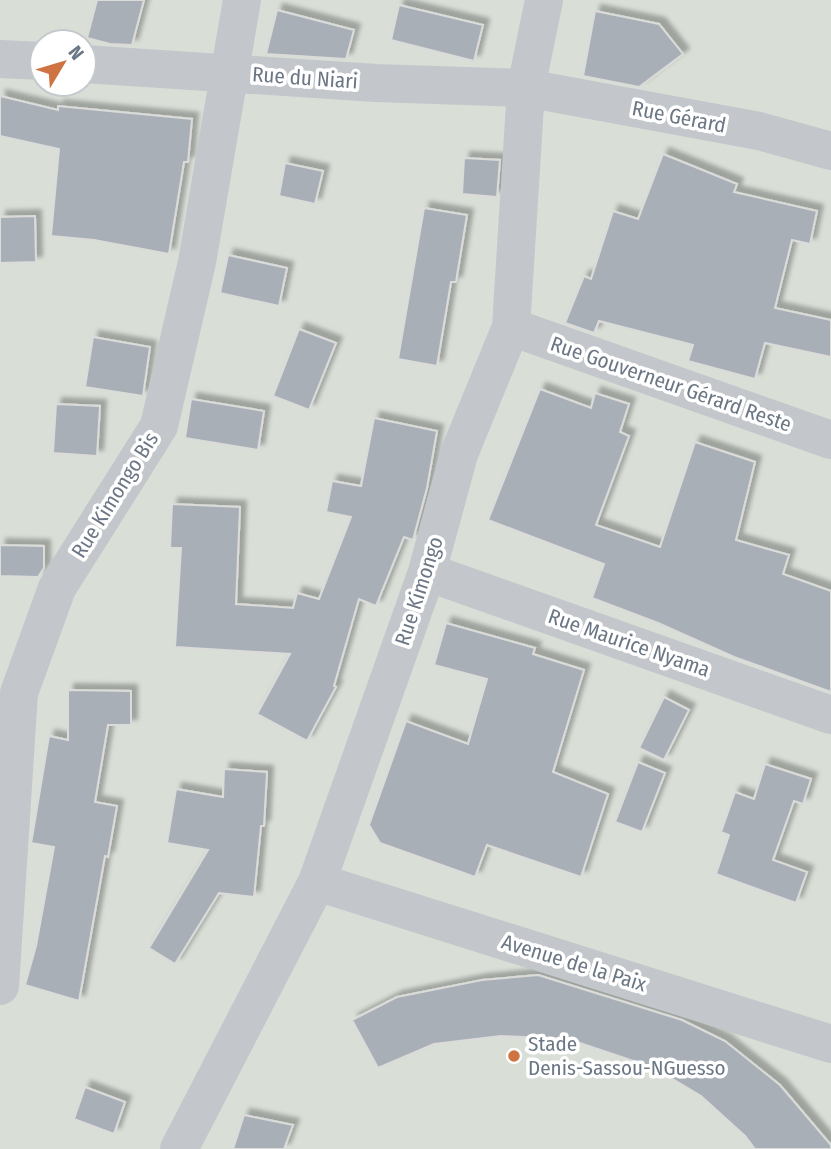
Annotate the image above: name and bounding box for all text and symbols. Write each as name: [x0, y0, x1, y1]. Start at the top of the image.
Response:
north arrow: [28, 28, 98, 98]
text: N: [63, 41, 89, 64]
street label: Rue du Niari: [251, 61, 359, 95]
street label: Rue Gérard: [630, 95, 728, 139]
street label: Rue Gouverneur Gérard Reste: [547, 330, 795, 438]
street label: Rue Kimongo Bis: [66, 427, 164, 563]
street label: Rue Kimongo: [389, 533, 449, 649]
street label: Rue Maurice Nyama: [545, 603, 713, 683]
street label: Avenue de la Paix: [498, 929, 650, 998]
place label: Stade Denis-Sassou-NGuesso: [528, 1031, 726, 1081]
marker: Stade Denis-Sassou-NGuesso: [506, 1048, 522, 1064]

